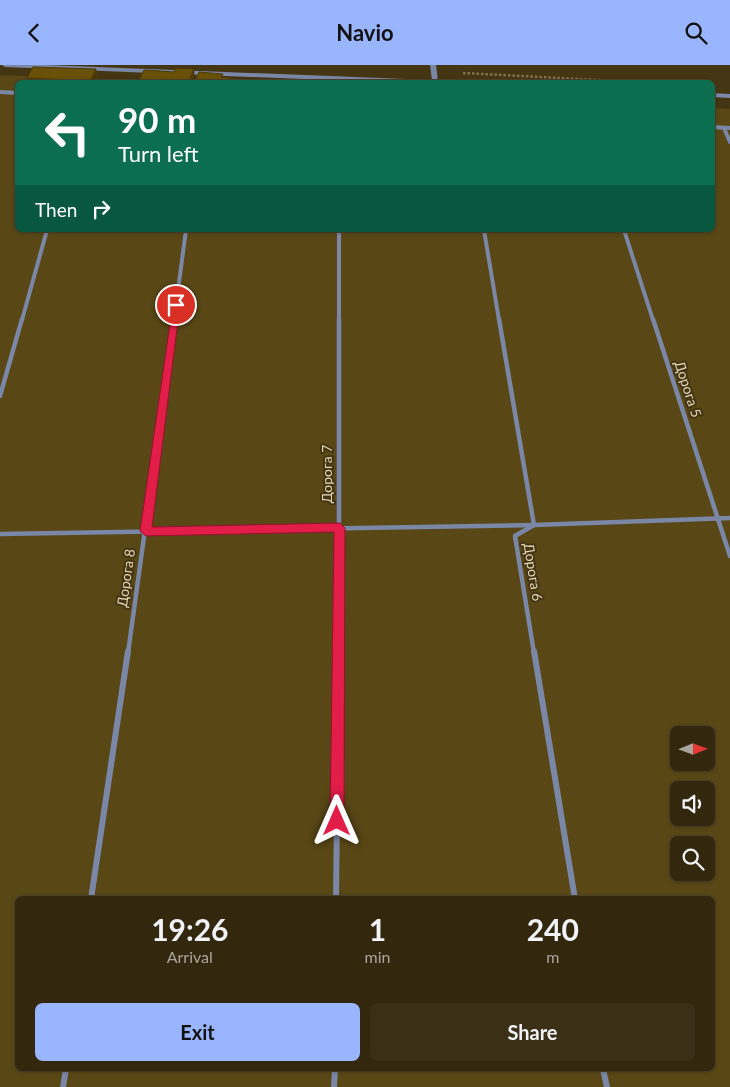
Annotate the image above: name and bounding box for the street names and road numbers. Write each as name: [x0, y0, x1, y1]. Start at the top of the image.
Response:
street label: Дорога 5: [671, 358, 706, 419]
street label: Дорога 7: [318, 445, 335, 503]
street label: Дорога 6: [521, 542, 546, 602]
street label: Дорога 8: [113, 548, 138, 608]

